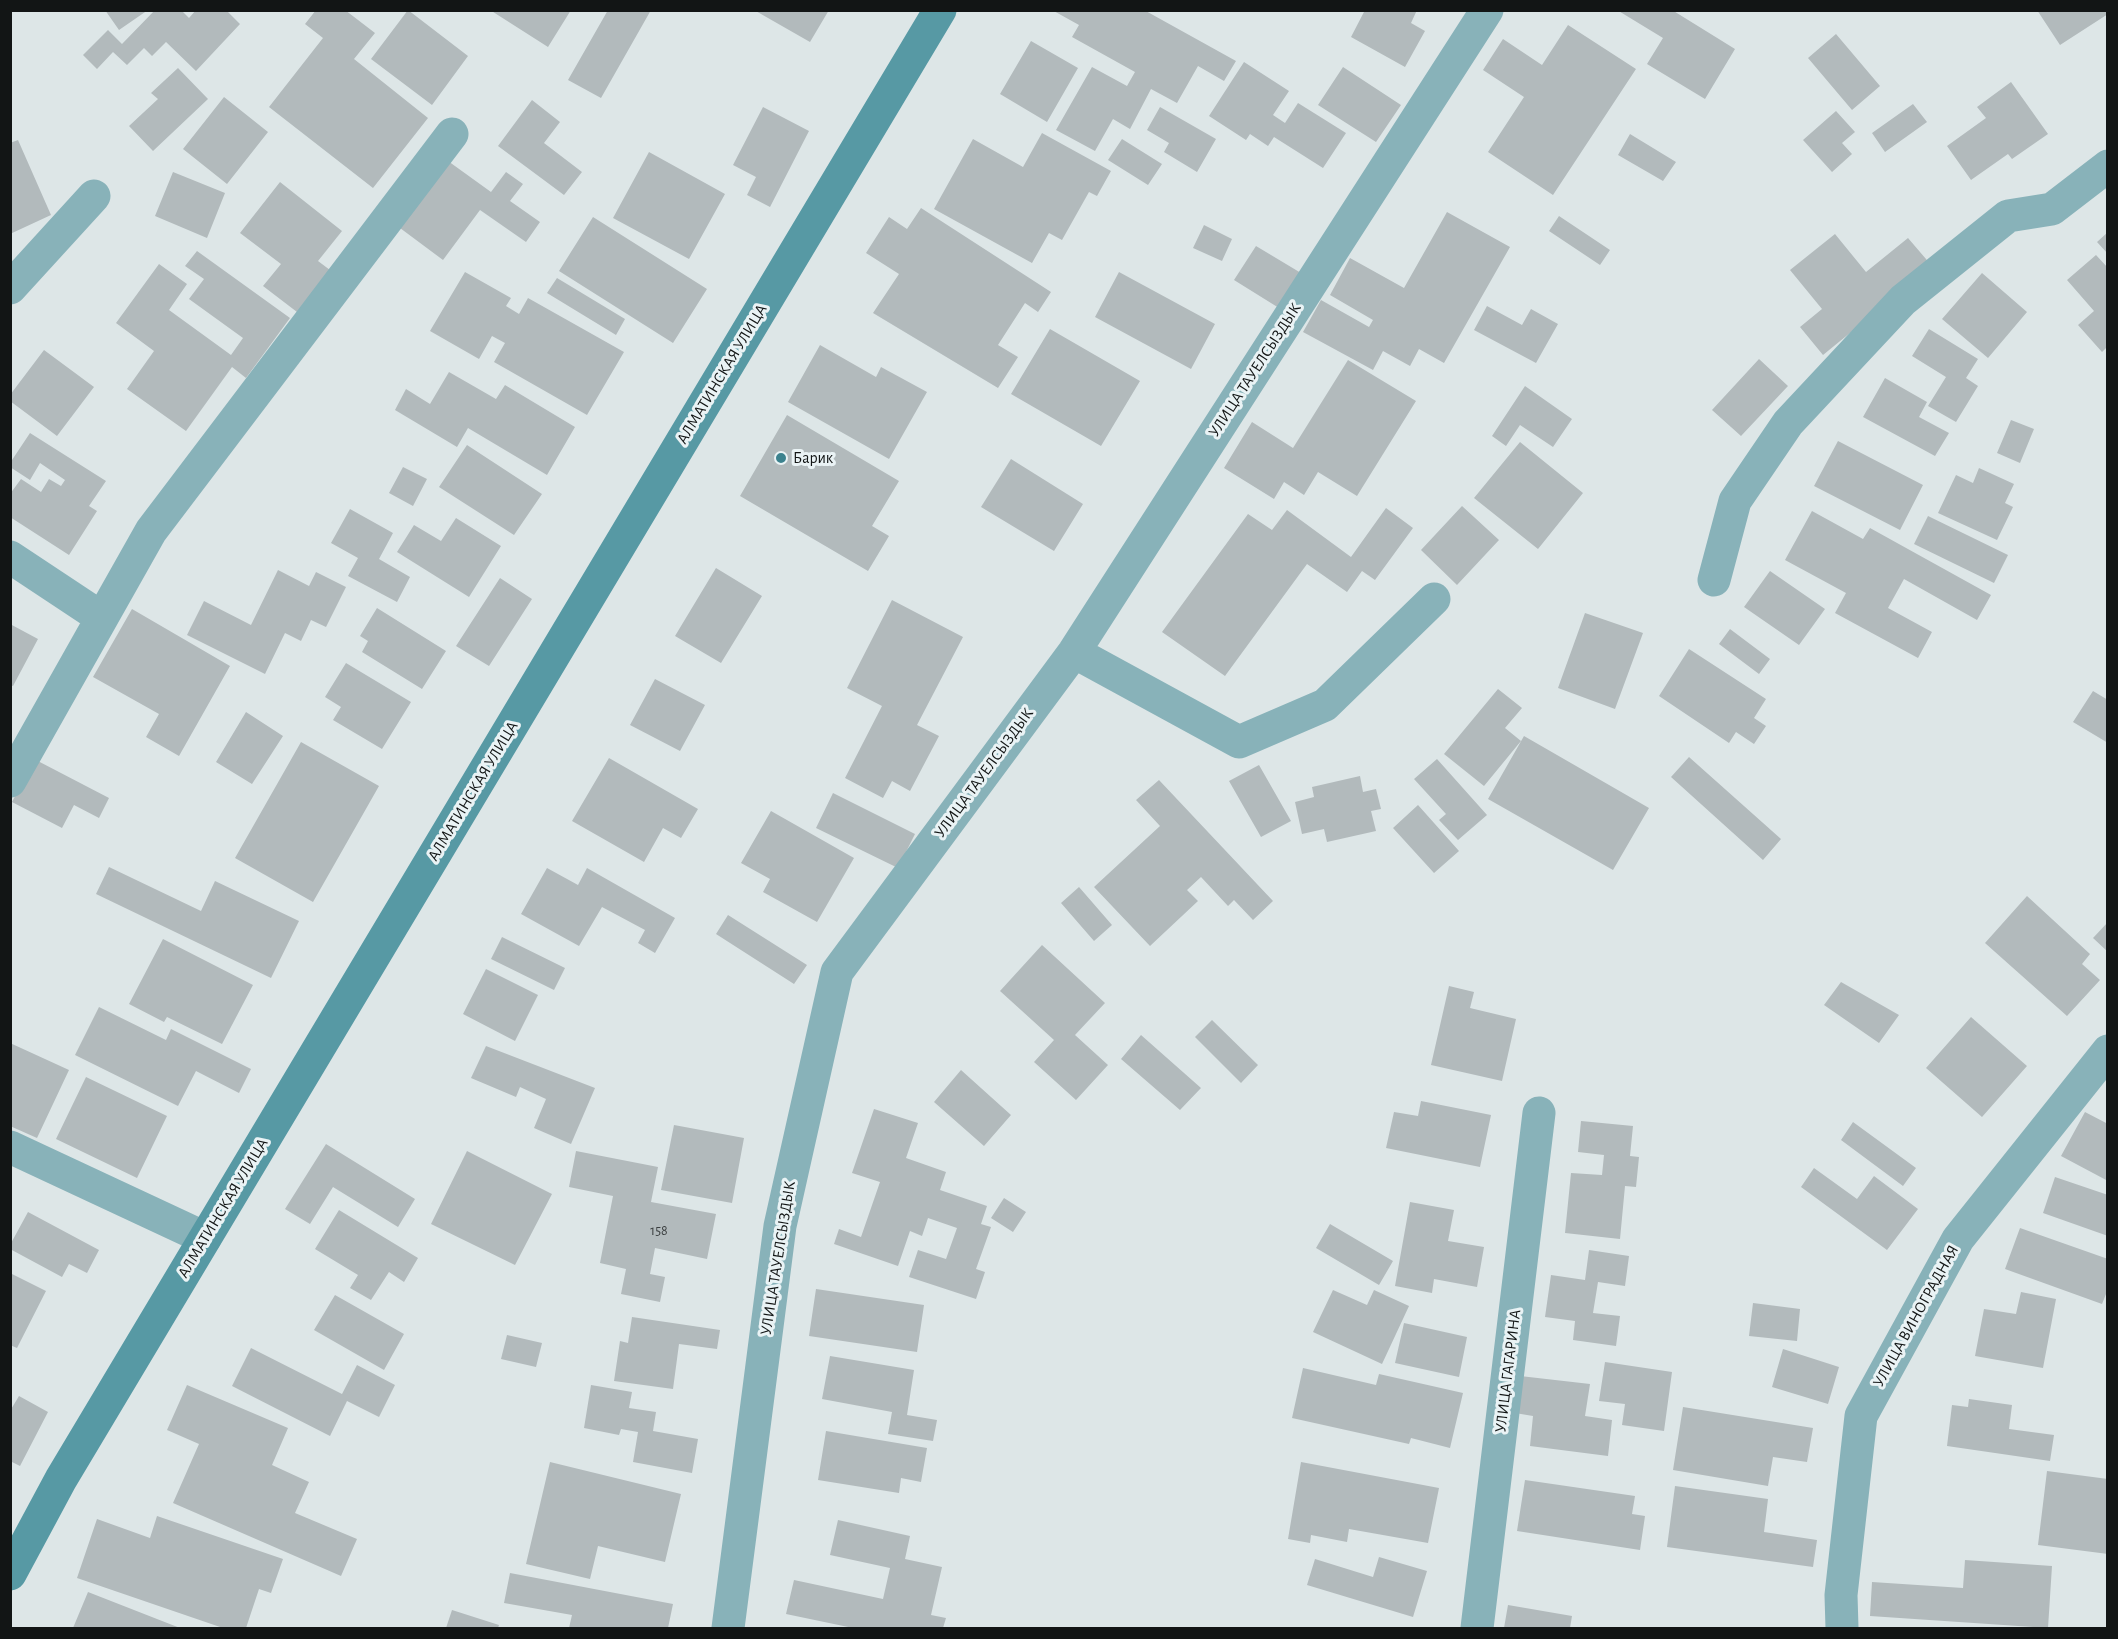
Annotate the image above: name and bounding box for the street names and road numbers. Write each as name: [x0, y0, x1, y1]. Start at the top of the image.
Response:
street label: УЛИЦА ТАУЕЛСЫЗДЫК: [1205, 299, 1305, 441]
street label: АЛМАТИНСКАЯ УЛИЦА: [673, 301, 771, 447]
street label: УЛИЦА ТАУЕЛСЫЗДЫК: [930, 704, 1038, 842]
street label: АЛМАТИНСКАЯ УЛИЦА: [424, 718, 522, 864]
street label: АЛМАТИНСКАЯ УЛИЦА: [174, 1135, 272, 1281]
street label: УЛИЦА ТАУЕЛСЫЗДЫК: [756, 1180, 800, 1336]
street label: УЛИЦА ВИНОГРАДНАЯ: [1869, 1242, 1963, 1390]
street label: УЛИЦА ГАГАРИНА: [1491, 1308, 1525, 1434]

